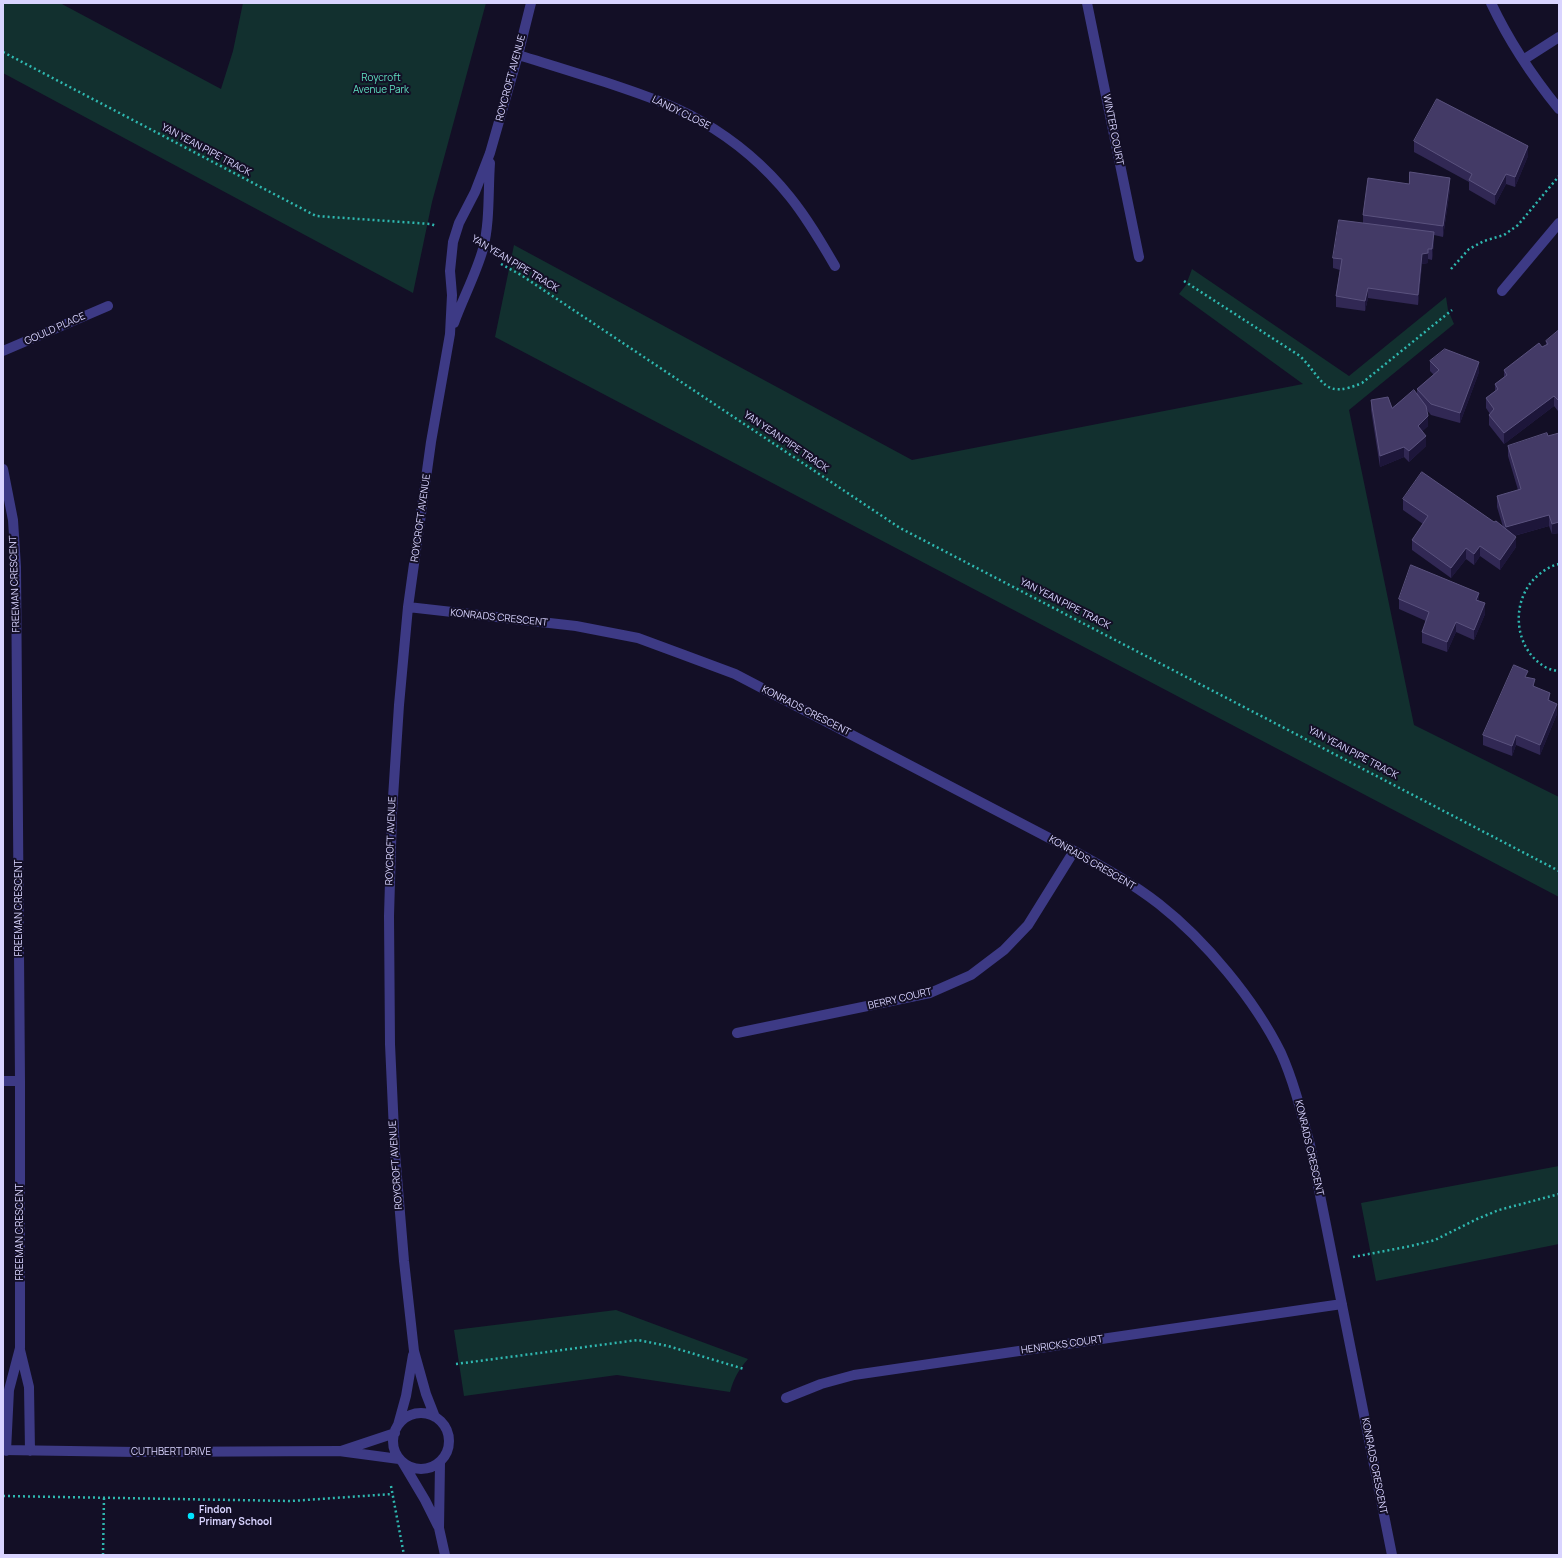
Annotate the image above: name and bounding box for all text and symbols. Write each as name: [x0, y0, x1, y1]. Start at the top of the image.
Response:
street label: ROYCROFT AVENUE: [494, 33, 528, 123]
park label: Roycroft Avenue Park: [353, 72, 409, 96]
street label: WINTER COURT: [1100, 93, 1126, 167]
street label: LANDY CLOSE: [650, 94, 712, 132]
street label: YAN YEAN PIPE TRACK: [159, 121, 253, 179]
street label: YAN YEAN PIPE TRACK: [469, 233, 561, 295]
street label: GOULD PLACE: [23, 310, 87, 348]
street label: YAN YEAN PIPE TRACK: [741, 409, 831, 475]
street label: ROYCROFT AVENUE: [409, 473, 433, 563]
street label: FREEMAN CRESCENT: [7, 535, 23, 633]
street label: YAN YEAN PIPE TRACK: [1018, 576, 1112, 632]
street label: KONRADS CRESCENT: [450, 607, 548, 629]
street label: KONRADS CRESCENT: [760, 683, 852, 739]
street label: YAN YEAN PIPE TRACK: [1306, 724, 1400, 782]
street label: ROYCROFT AVENUE: [383, 796, 399, 886]
street label: KONRADS CRESCENT: [1047, 833, 1137, 893]
street label: FREEMAN CRESCENT: [13, 859, 25, 957]
street label: BERRY COURT: [867, 986, 933, 1012]
street label: KONRADS CRESCENT: [1292, 1099, 1326, 1197]
street label: ROYCROFT AVENUE: [387, 1120, 405, 1210]
street label: FREEMAN CRESCENT: [14, 1183, 26, 1281]
street label: HENRICKS COURT: [1020, 1333, 1104, 1357]
street label: KONRADS CRESCENT: [1359, 1417, 1389, 1515]
street label: CUTHBERT DRIVE: [131, 1446, 211, 1458]
place label: Findon Primary School: [199, 1504, 272, 1528]
marker: Findon Primary School: [186, 1511, 196, 1521]

